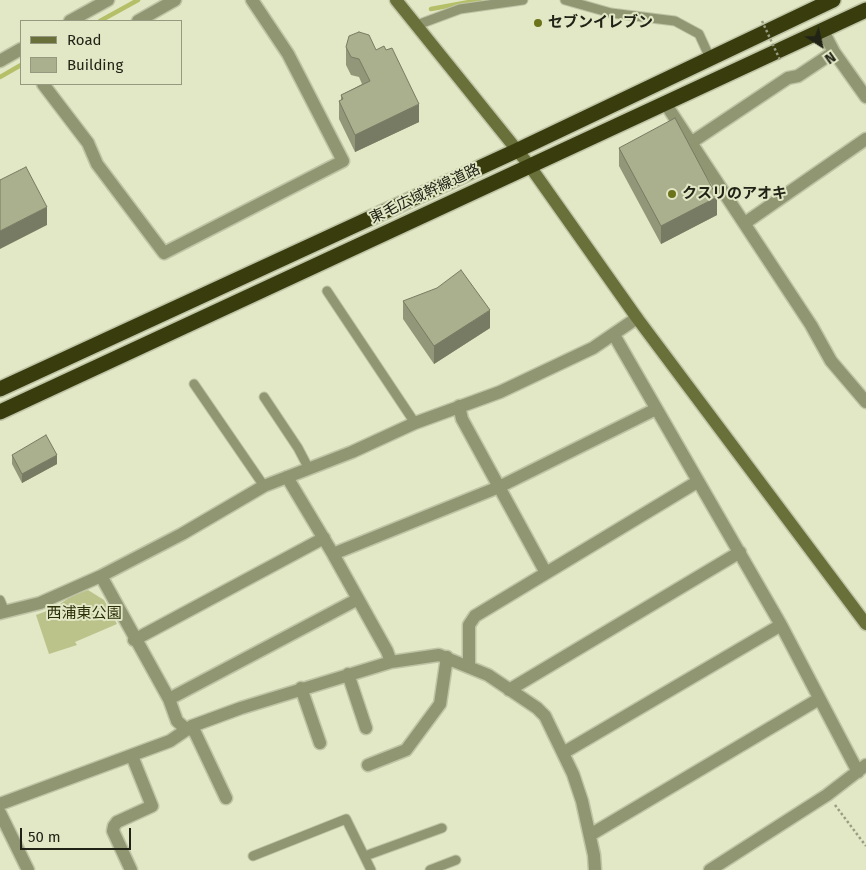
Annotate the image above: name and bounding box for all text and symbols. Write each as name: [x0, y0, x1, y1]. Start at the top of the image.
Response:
place label: セブンイレブン: [548, 14, 653, 32]
marker: セブンイレブン: [532, 17, 544, 29]
legend: [20, 20, 182, 85]
north arrow: [796, 20, 846, 70]
text: Road: [67, 31, 102, 49]
text: N: [821, 48, 839, 67]
text: Building: [67, 56, 123, 74]
street label: 東毛広域幹線道路: [367, 160, 483, 228]
place label: クスリのアオキ: [682, 185, 787, 203]
marker: クスリのアオキ: [666, 188, 678, 200]
park label: 西浦東公園: [47, 605, 121, 623]
scale bar: [22, 818, 134, 850]
text: 50 m: [28, 828, 61, 846]

